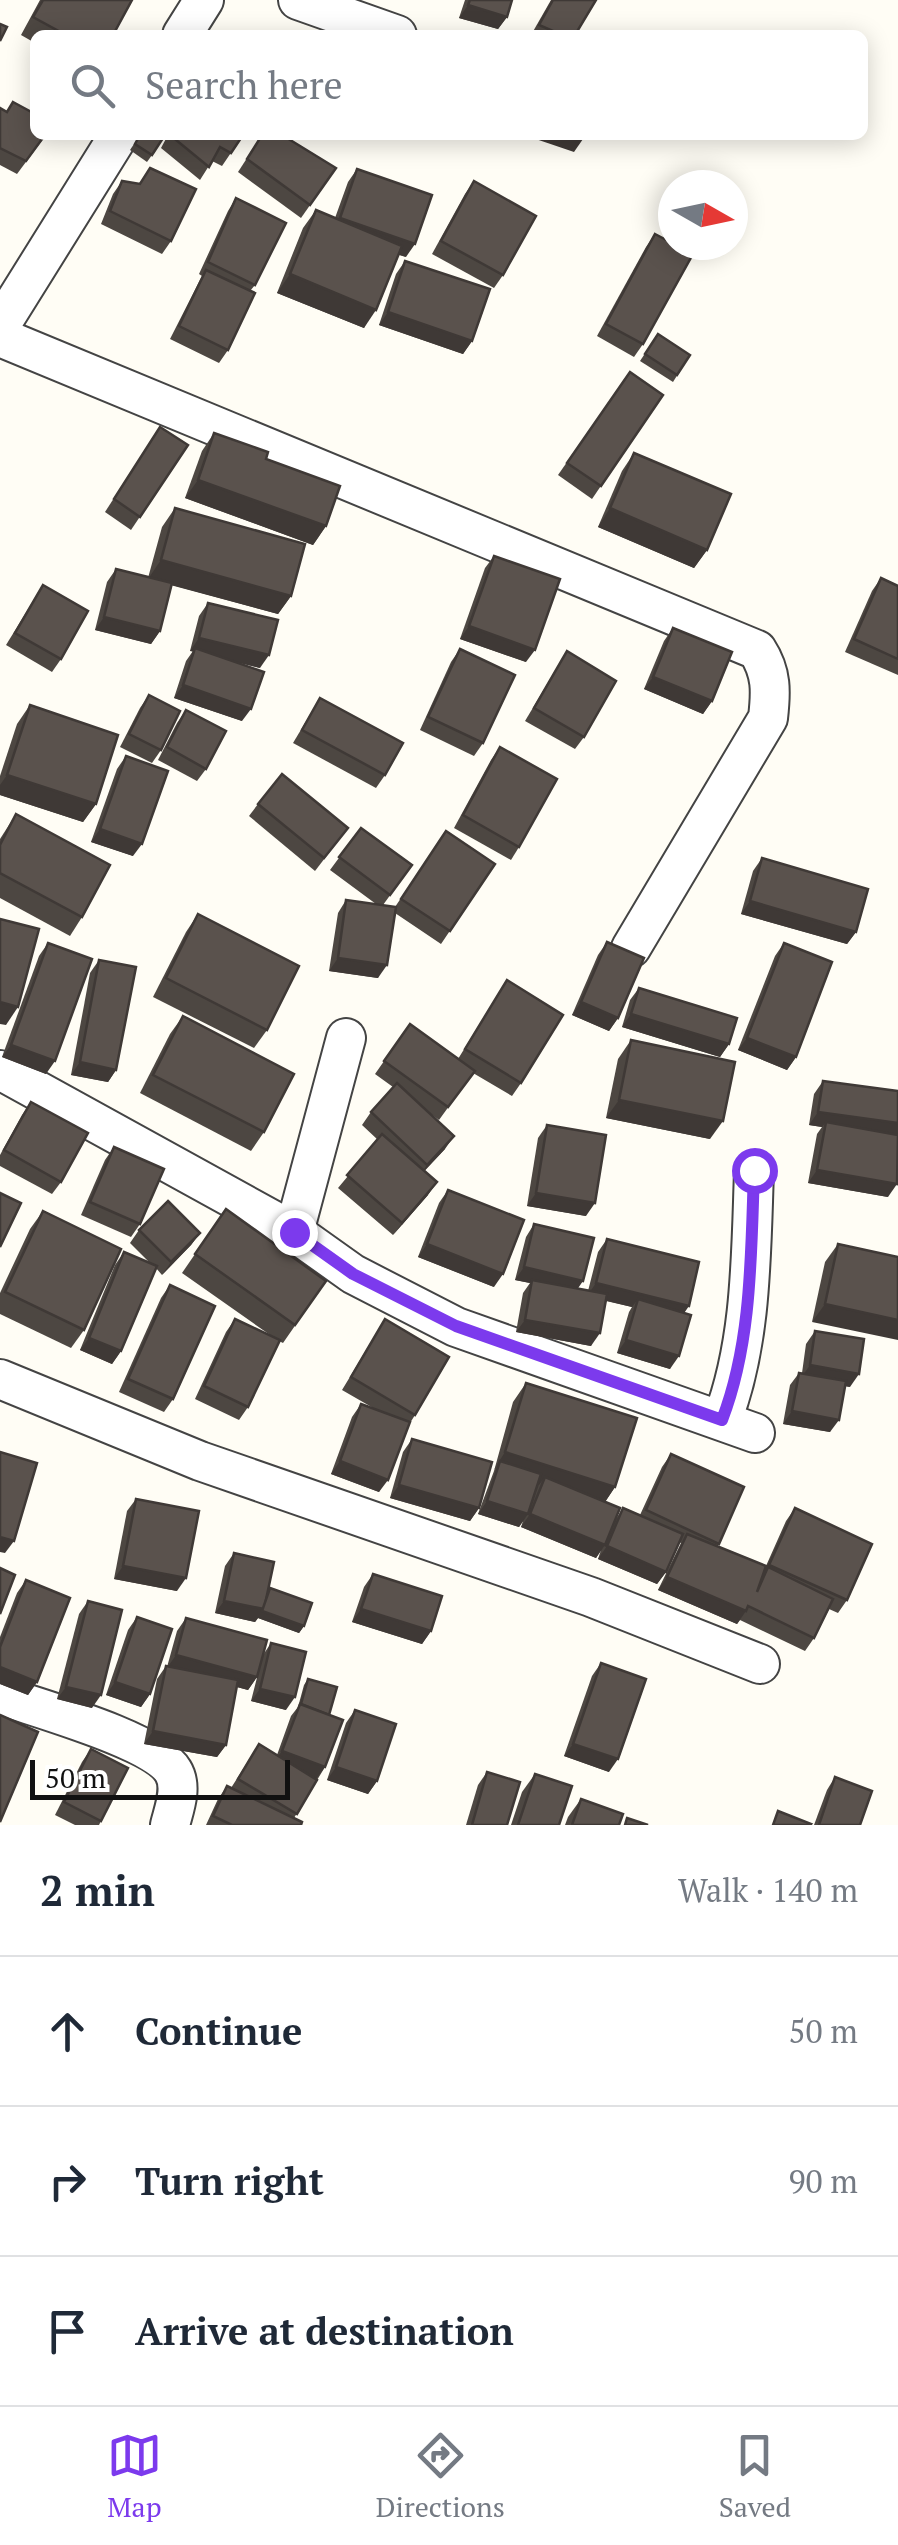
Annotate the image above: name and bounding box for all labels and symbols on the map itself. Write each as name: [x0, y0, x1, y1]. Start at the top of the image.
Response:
north arrow: [658, 170, 748, 260]
route start: [732, 1148, 778, 1194]
route end: [272, 1210, 318, 1256]
scale bar: [30, 1755, 290, 1800]

